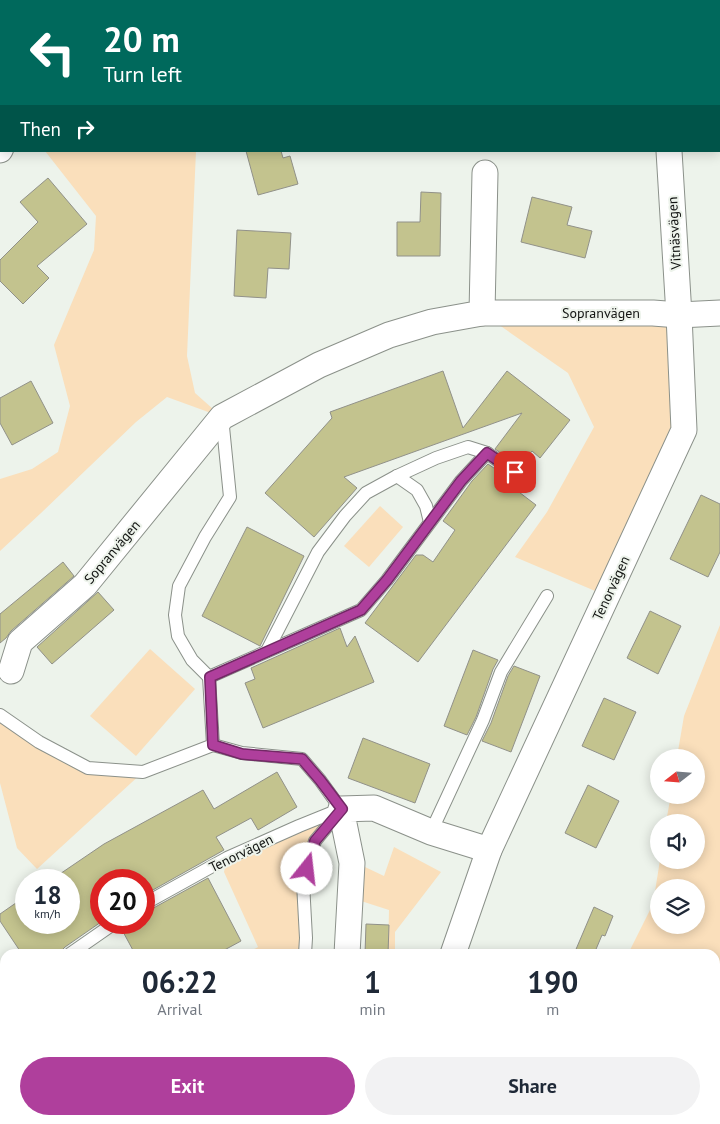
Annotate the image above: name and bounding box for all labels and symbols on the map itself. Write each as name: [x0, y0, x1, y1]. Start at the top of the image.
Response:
street label: Vitnäsvägen: [663, 196, 685, 271]
street label: Sopranvägen: [562, 304, 640, 322]
pin: [494, 451, 536, 493]
street label: Sopranvägen: [80, 516, 144, 588]
street label: Tenorvägen: [588, 553, 634, 623]
north arrow: [650, 749, 705, 804]
street label: Tenorvägen: [206, 830, 276, 876]
position arrow: [280, 842, 332, 894]
speed limit sign: 20: [90, 869, 155, 934]

